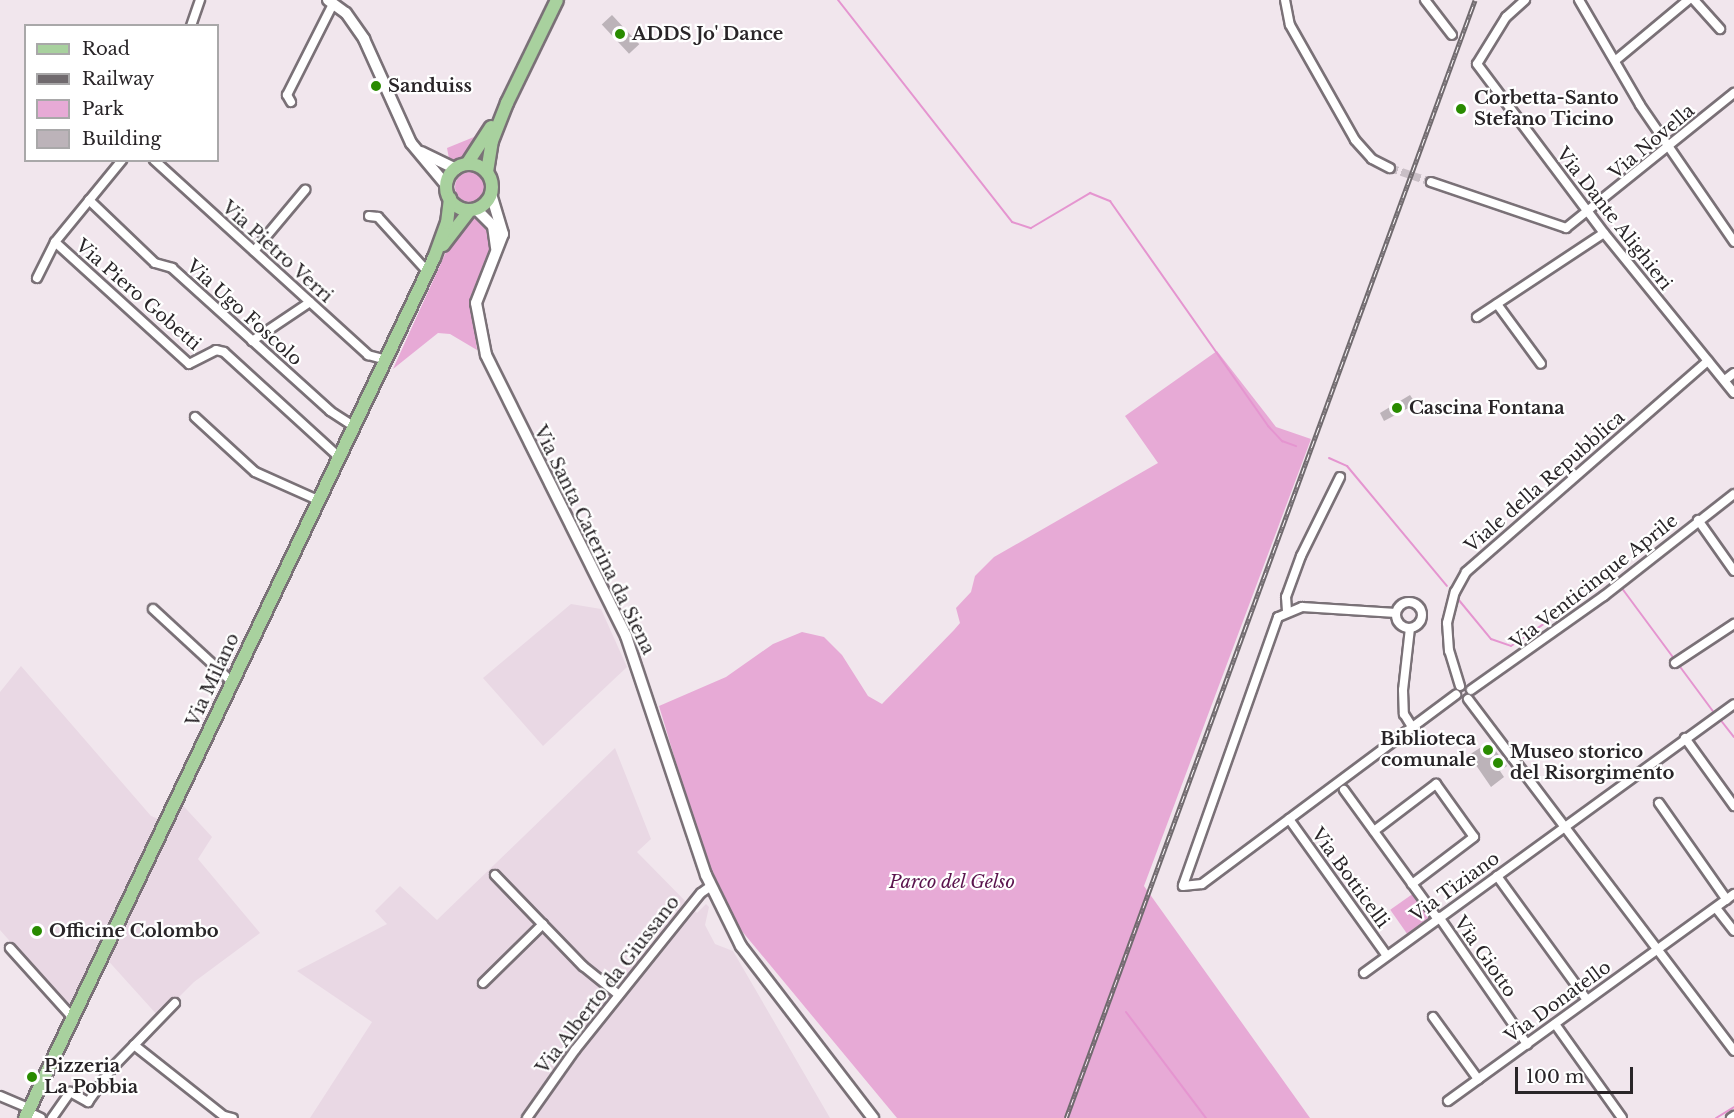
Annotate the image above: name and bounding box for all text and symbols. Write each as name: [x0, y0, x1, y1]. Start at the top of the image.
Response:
place label: ADDS Jo' Dance: [632, 23, 784, 45]
legend: [24, 24, 219, 162]
marker: ADDS Jo' Dance: [613, 27, 627, 41]
text: Road: [82, 38, 130, 60]
text: Railway: [82, 68, 154, 90]
place label: Sanduiss: [388, 75, 472, 97]
marker: Sanduiss: [369, 79, 383, 93]
place label: Corbetta-Santo Stefano Ticino: [1474, 88, 1619, 130]
text: Park: [82, 98, 124, 120]
marker: Corbetta-Santo Stefano Ticino: [1452, 100, 1470, 118]
street label: Via Novella: [1605, 100, 1699, 184]
text: Building: [82, 128, 161, 150]
street label: Via Dante Alighieri: [1551, 143, 1677, 295]
street label: Via Pietro Verri: [217, 196, 337, 308]
street label: Via Piero Gobetti: [71, 235, 205, 355]
street label: Via Ugo Foscolo: [182, 255, 306, 371]
place label: Cascina Fontana: [1409, 397, 1565, 419]
marker: Cascina Fontana: [1390, 401, 1404, 415]
street label: Viale della Repubblica: [1461, 407, 1629, 557]
street label: Via Santa Caterina da Siena: [529, 422, 659, 658]
street label: Via Venticinque Aprile: [1505, 509, 1683, 655]
street label: Via Milano: [182, 630, 244, 730]
place label: Biblioteca comunale: [1380, 729, 1476, 771]
place label: Museo storico del Risorgimento: [1510, 742, 1674, 784]
marker: Biblioteca comunale: [1481, 743, 1495, 757]
marker: Museo storico del Risorgimento: [1491, 756, 1505, 770]
street label: Via Botticelli: [1306, 824, 1394, 932]
street label: Via Tiziano: [1406, 847, 1504, 927]
park label: Parco del Gelso: [889, 871, 1015, 893]
street label: Via Alberto da Giussano: [531, 891, 685, 1079]
street label: Via Giotto: [1449, 912, 1521, 1002]
place label: Officine Colombo: [49, 920, 219, 942]
marker: Officine Colombo: [30, 924, 44, 938]
street label: Via Donatello: [1501, 956, 1615, 1048]
scale bar: [1518, 1055, 1636, 1093]
place label: Pizzeria La Pobbia: [44, 1056, 138, 1098]
text: 100 m: [1526, 1066, 1584, 1088]
marker: Pizzeria La Pobbia: [25, 1070, 39, 1084]

